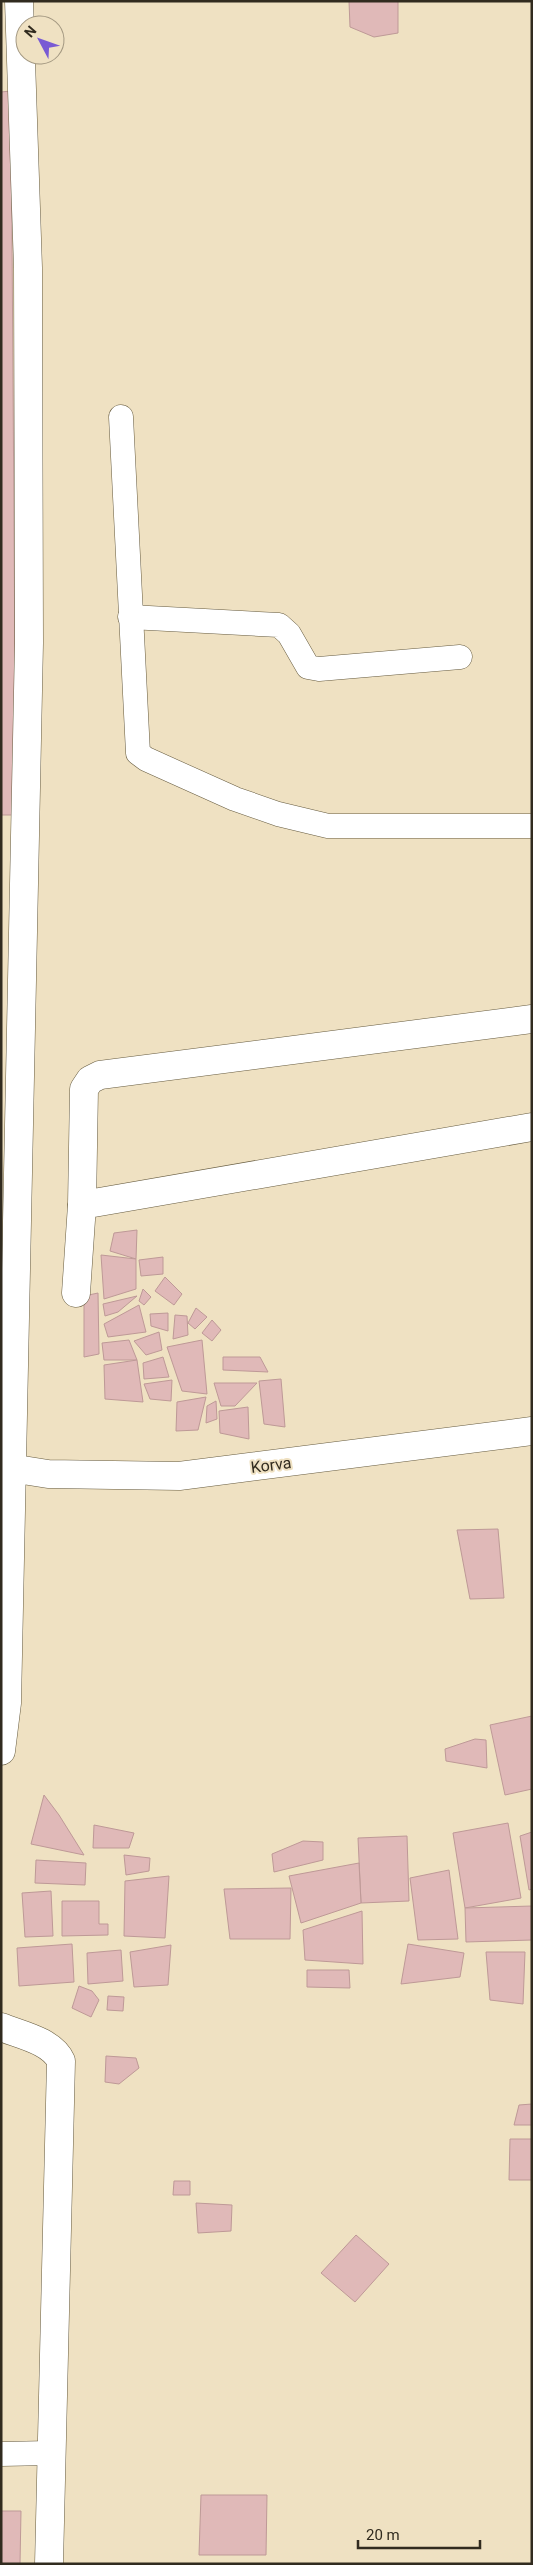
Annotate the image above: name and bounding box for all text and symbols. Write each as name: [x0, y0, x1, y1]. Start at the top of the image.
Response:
north arrow: [15, 15, 65, 65]
text: N: [21, 22, 39, 40]
street label: Korva: [250, 1453, 292, 1477]
scale bar: [358, 2518, 480, 2550]
text: 20 m: [366, 2526, 400, 2544]

